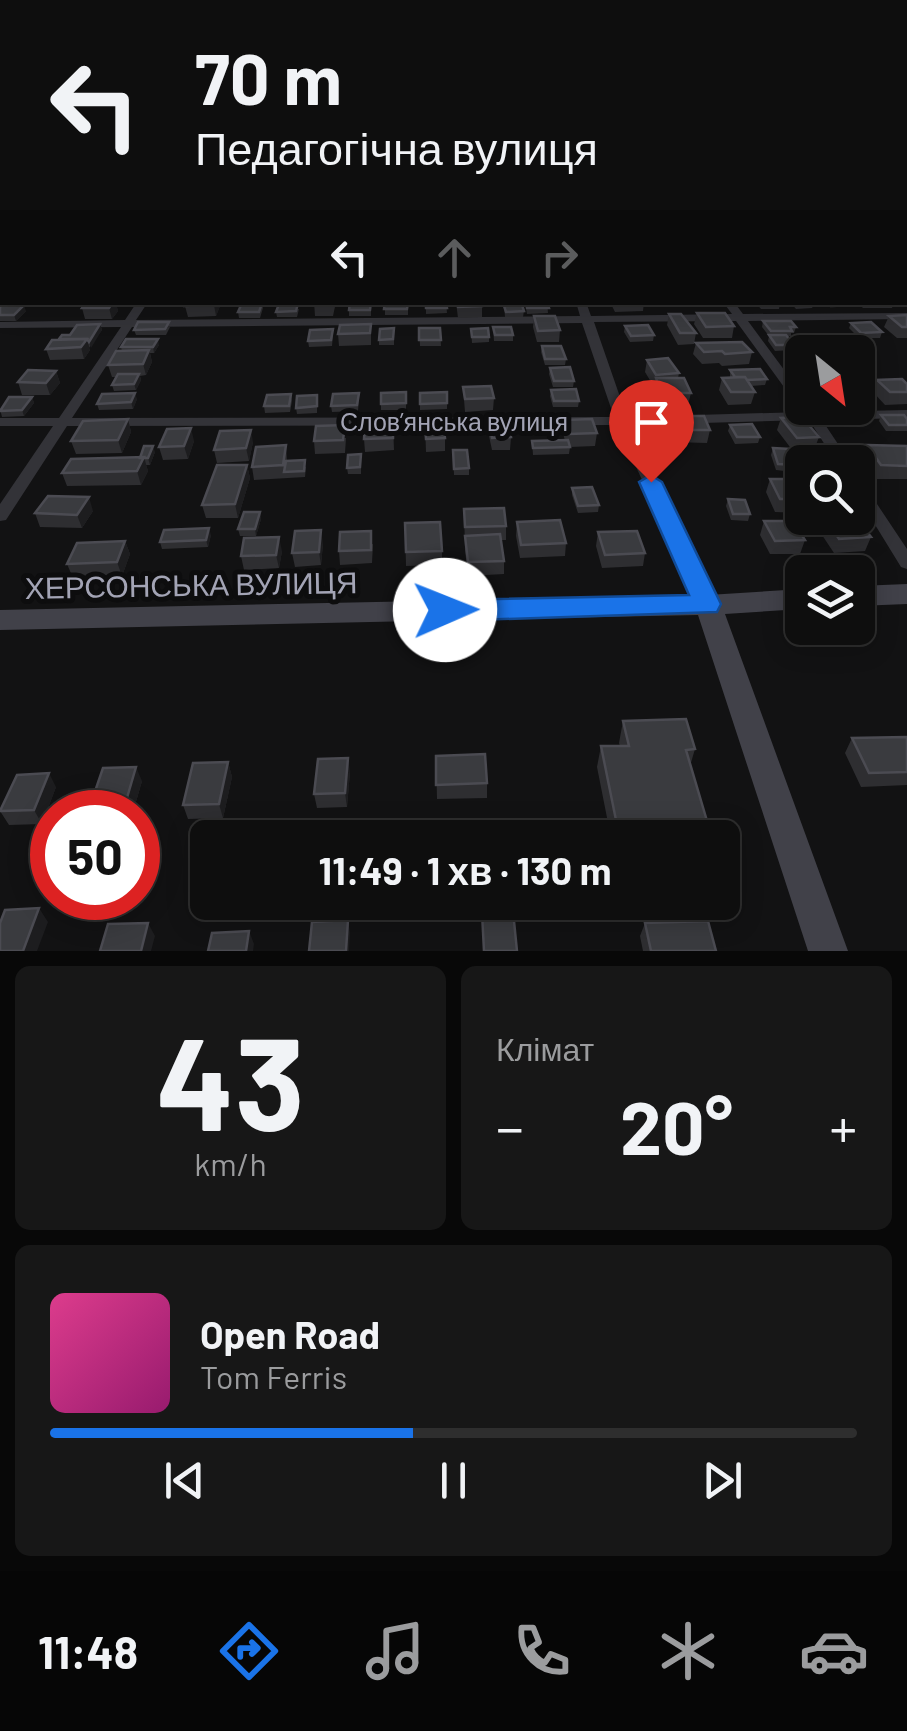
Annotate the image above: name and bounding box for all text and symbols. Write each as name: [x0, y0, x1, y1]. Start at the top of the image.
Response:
text: 70 m: [195, 35, 342, 119]
icon: left: [30, 40, 160, 170]
text: Педагогічна вулиця: [195, 120, 598, 174]
icon: left: [322, 230, 377, 285]
icon: ahead: [427, 230, 482, 285]
icon: right: [532, 230, 587, 285]
north arrow: [785, 335, 875, 425]
map controls: [785, 335, 875, 645]
pin: [609, 380, 694, 483]
icon: arrive: [624, 395, 679, 450]
street label: Словʼянська вулиця: [340, 406, 568, 436]
button: search: [785, 445, 875, 535]
button: layers: [785, 555, 875, 645]
position arrow: [393, 558, 497, 662]
street label: ХЕРСОНСЬКА ВУЛИЦЯ: [24, 563, 358, 605]
speed limit sign: 50: [30, 790, 160, 920]
text: 11:49 · 1 хв · 130 m: [319, 847, 611, 893]
text: 43: [156, 1001, 305, 1157]
text: Клімат: [496, 1029, 594, 1067]
text: 20°: [620, 1080, 733, 1170]
text: −: [496, 1093, 524, 1159]
text: +: [829, 1093, 857, 1159]
text: km/h: [194, 1144, 267, 1182]
text: Open Road: [200, 1311, 380, 1357]
text: Tom Ferris: [200, 1357, 347, 1395]
icon: previous: [157, 1453, 212, 1508]
icon: pause: [426, 1453, 481, 1508]
icon: next: [695, 1453, 750, 1508]
icon: directions: [214, 1616, 284, 1686]
icon: music: [360, 1616, 430, 1686]
icon: phone: [507, 1616, 577, 1686]
icon: climate: [653, 1616, 723, 1686]
icon: car: [799, 1616, 869, 1686]
text: 11:48: [38, 1624, 138, 1678]

